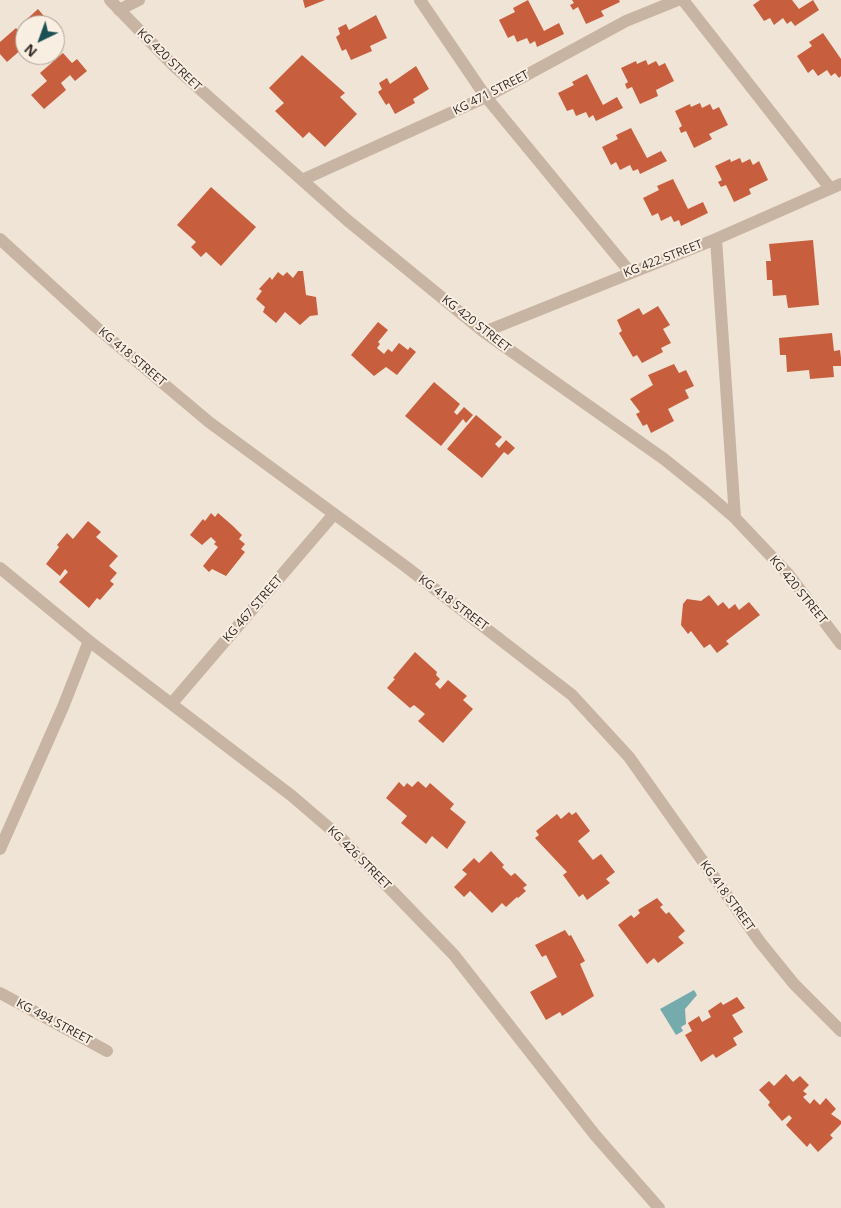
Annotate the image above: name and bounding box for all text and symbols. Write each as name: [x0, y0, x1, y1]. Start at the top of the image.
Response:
north arrow: [15, 15, 65, 65]
street label: KG 420 STREET: [134, 26, 204, 94]
text: N: [20, 40, 41, 62]
street label: KG 471 STREET: [451, 68, 531, 118]
street label: KG 422 STREET: [621, 237, 705, 281]
street label: KG 420 STREET: [439, 293, 513, 355]
street label: KG 418 STREET: [95, 325, 169, 389]
street label: KG 420 STREET: [766, 553, 830, 627]
street label: KG 418 STREET: [415, 572, 491, 634]
street label: KG 467 STREET: [220, 573, 286, 645]
street label: KG 426 STREET: [324, 823, 394, 893]
street label: KG 418 STREET: [697, 858, 757, 934]
street label: KG 494 STREET: [14, 996, 94, 1048]

